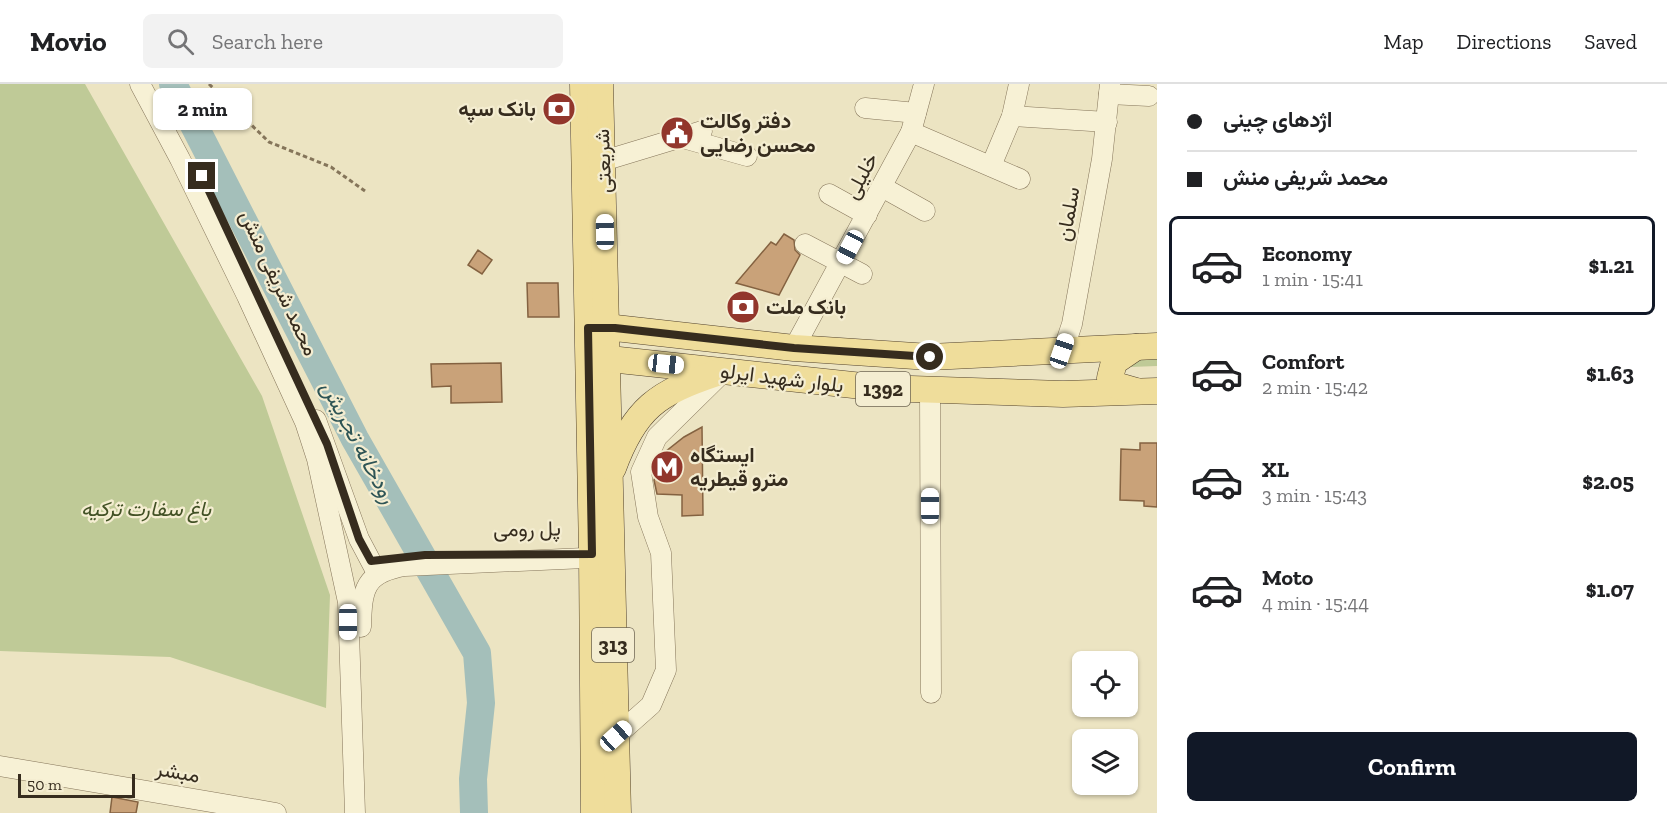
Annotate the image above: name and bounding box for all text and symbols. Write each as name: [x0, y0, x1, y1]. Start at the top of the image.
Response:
search box: [143, 14, 563, 68]
text: Movio: [30, 25, 107, 58]
icon: search: [164, 25, 197, 58]
text: Search here: [212, 28, 323, 55]
text: Map: [1384, 29, 1424, 54]
text: Directions: [1457, 29, 1551, 54]
text: Saved: [1584, 29, 1637, 54]
callout: 2 min: [152, 89, 252, 131]
bank icon: بانک سپه: [541, 91, 577, 127]
place label: بانک سپه: [458, 96, 536, 123]
text: 2 min: [178, 97, 227, 121]
text: اژدهای چینی: [1223, 106, 1332, 133]
place label: دفتر وکالت محسن رضایی: [700, 108, 816, 158]
public building icon: دفتر وکالت محسن رضایی: [659, 115, 695, 151]
street label: شریعتی: [589, 128, 617, 194]
street label: خلیلی: [838, 148, 883, 203]
route end: [188, 162, 215, 189]
text: محمد شریفی منش: [1223, 164, 1388, 191]
street label: سلمان: [1050, 185, 1085, 243]
street label: محمد شریفی منش: [234, 206, 324, 360]
car: [596, 214, 614, 250]
car: [834, 227, 866, 267]
icon: car: [1190, 239, 1244, 293]
text: Economy: [1262, 240, 1352, 267]
text: $1.21: [1589, 252, 1634, 279]
text: 1 min · 15:41: [1262, 267, 1363, 291]
bank icon: بانک ملت: [725, 289, 761, 325]
place label: بانک ملت: [766, 294, 846, 319]
car: [1048, 331, 1076, 371]
route start: [916, 343, 943, 370]
icon: car: [1190, 347, 1244, 401]
text: Comfort: [1262, 348, 1344, 375]
car: [647, 353, 685, 375]
street label: بلوار شهید ایرلو: [719, 358, 845, 398]
text: $1.63: [1586, 360, 1634, 387]
road number: 1392: [856, 372, 910, 406]
text: 2 min · 15:42: [1262, 375, 1368, 399]
water label: رودخانه تجریش: [315, 376, 402, 509]
place label: ایستگاه مترو قیطریه: [690, 442, 788, 492]
metro station icon: ایستگاه مترو قیطریه: [649, 449, 685, 485]
icon: car: [1190, 455, 1244, 509]
text: XL: [1262, 456, 1289, 483]
text: $2.05: [1582, 468, 1634, 495]
text: 3 min · 15:43: [1262, 483, 1367, 507]
car: [921, 488, 939, 524]
park label: باغ سفارت ترکیه: [81, 496, 212, 524]
street label: پل رومی: [493, 515, 561, 544]
icon: car: [1190, 563, 1244, 617]
text: Moto: [1262, 564, 1313, 591]
text: $1.07: [1586, 576, 1634, 603]
text: 4 min · 15:44: [1262, 591, 1369, 615]
car: [339, 604, 357, 640]
road number: 313: [592, 628, 634, 662]
map controls: [1072, 651, 1138, 795]
button: locate: [1072, 651, 1138, 717]
car: [597, 717, 635, 755]
button: layers: [1072, 729, 1138, 795]
button: Confirm: [1187, 732, 1637, 801]
street label: مبشر: [153, 755, 202, 789]
scale bar: [18, 771, 135, 798]
text: 50 m: [27, 775, 62, 794]

